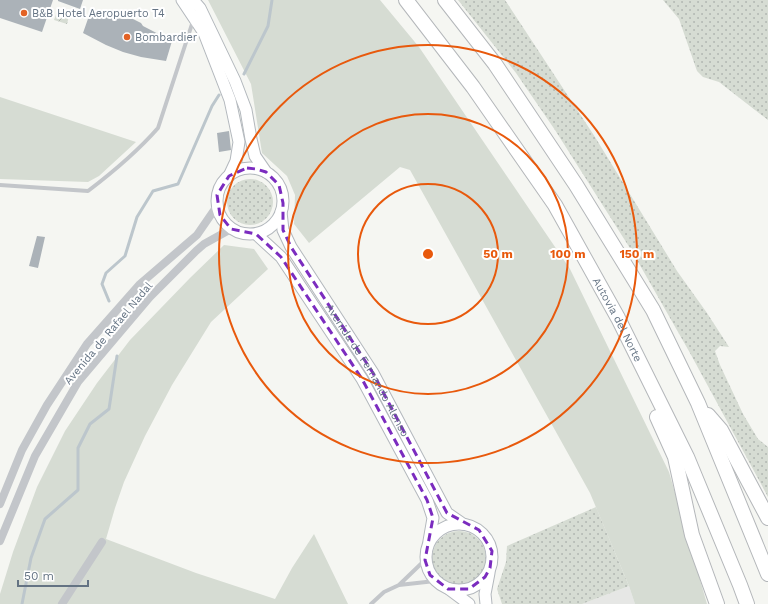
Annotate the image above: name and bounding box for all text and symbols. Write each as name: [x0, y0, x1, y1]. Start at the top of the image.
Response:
place label: B&B Hotel Aeropuerto T4: [32, 7, 165, 20]
marker: B&B Hotel Aeropuerto T4: [19, 8, 29, 18]
place label: Bombardier: [135, 31, 198, 44]
marker: Bombardier: [122, 32, 132, 42]
centre of rings: [421, 247, 435, 261]
text: 50 m: [483, 247, 513, 261]
text: 100 m: [550, 247, 586, 261]
text: 150 m: [620, 247, 654, 261]
street label: Autovía del Norte: [590, 275, 645, 364]
street label: Avenida de Rafael Nadal: [62, 279, 155, 387]
street label: Avenida de Fernando Alonso: [323, 301, 412, 439]
scale bar: [18, 562, 88, 588]
text: 50 m: [24, 569, 54, 583]

